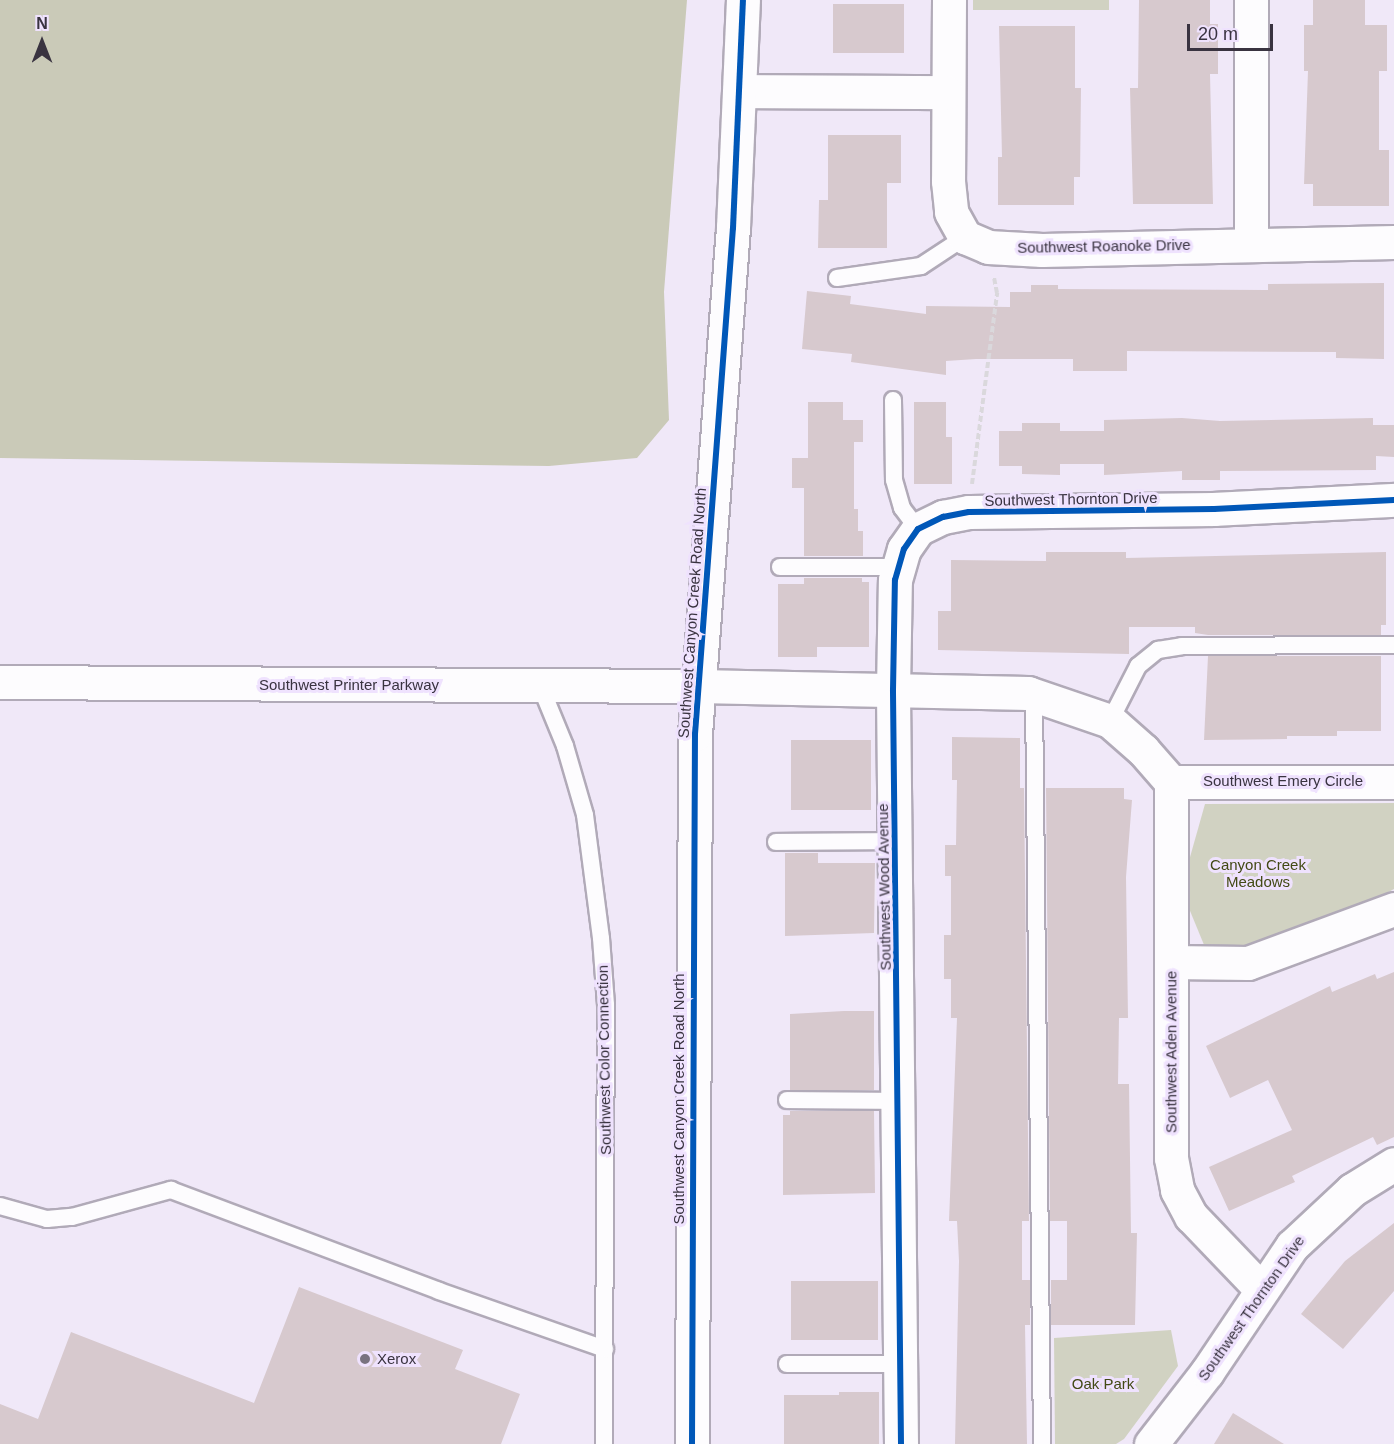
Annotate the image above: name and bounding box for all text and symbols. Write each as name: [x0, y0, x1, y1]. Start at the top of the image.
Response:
north arrow: [12, 12, 72, 72]
scale bar: [1190, 12, 1276, 50]
text: N: [36, 15, 48, 32]
text: 20 m: [1198, 24, 1238, 44]
street label: Southwest Roanoke Drive: [1017, 235, 1191, 257]
street label: Southwest Canyon Creek Road North: [674, 487, 710, 739]
street label: Southwest Thornton Drive: [984, 488, 1158, 510]
street label: Southwest Printer Parkway: [259, 676, 439, 694]
street label: Southwest Emery Circle: [1203, 772, 1363, 790]
street label: Southwest Wood Avenue: [874, 803, 894, 971]
park label: Canyon Creek Meadows: [1210, 855, 1306, 890]
street label: Southwest Color Connection: [593, 965, 615, 1155]
street label: Southwest Aden Avenue: [1162, 970, 1180, 1134]
street label: Southwest Canyon Creek Road North: [670, 974, 688, 1224]
street label: Southwest Thornton Drive: [1194, 1232, 1308, 1384]
place label: Xerox: [377, 1350, 416, 1368]
marker: Xerox: [358, 1352, 372, 1366]
park label: Oak Park: [1072, 1375, 1134, 1393]

